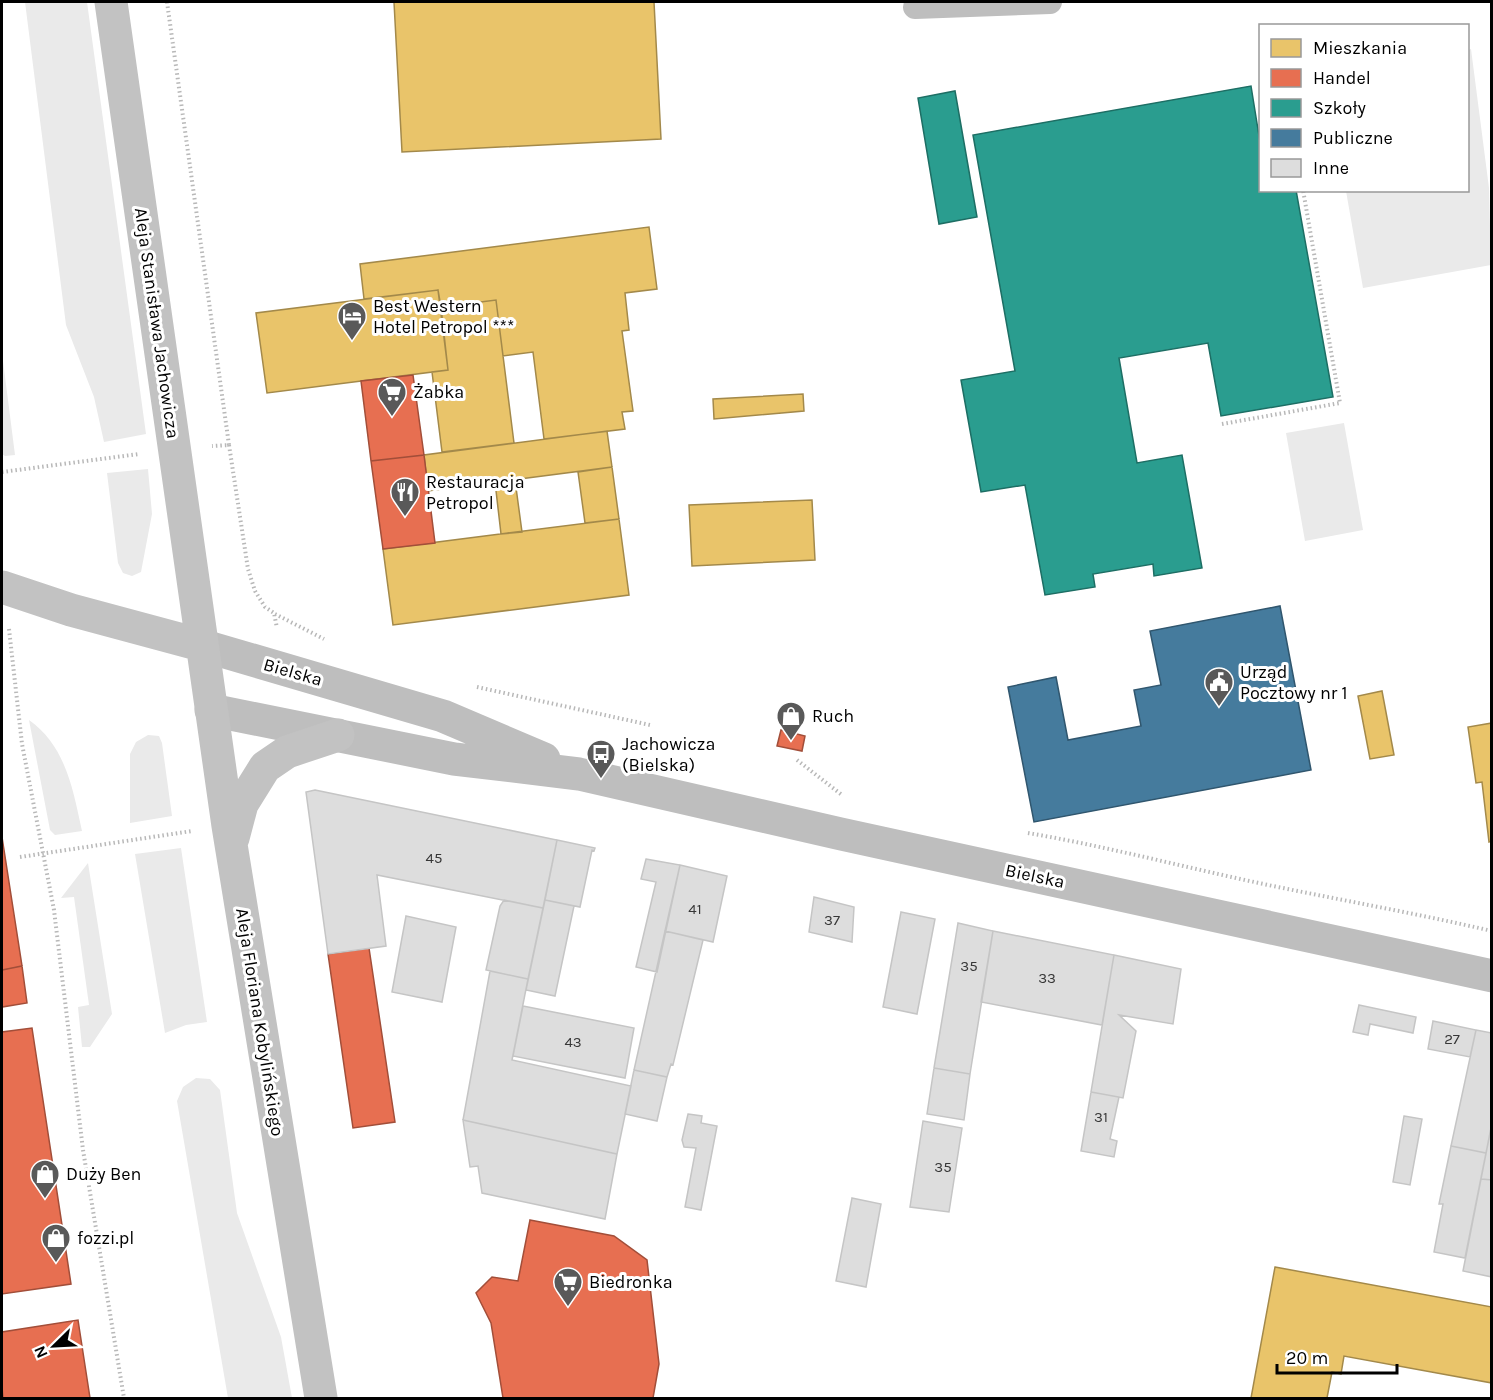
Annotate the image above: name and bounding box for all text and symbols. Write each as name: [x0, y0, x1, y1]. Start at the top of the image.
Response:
legend: [1259, 24, 1469, 192]
text: Mieszkania: [1313, 37, 1407, 59]
text: Handel: [1313, 67, 1371, 89]
text: Szkoły: [1313, 97, 1366, 119]
text: Publiczne: [1313, 127, 1393, 149]
text: Inne: [1313, 157, 1349, 179]
street label: Aleja Stanisława Jachowicza: [130, 206, 184, 440]
place label: Best Western Hotel Petropol ***: [373, 295, 514, 338]
hotel icon: Best Western Hotel Petropol ***: [336, 300, 368, 342]
supermarket icon: Żabka: [376, 376, 408, 418]
place label: Żabka: [413, 381, 464, 403]
place label: Restauracja Petropol: [426, 471, 525, 514]
restaurant icon: Restauracja Petropol: [389, 476, 421, 518]
street label: Bielska: [261, 653, 325, 691]
place label: Urząd Pocztowy nr 1: [1240, 661, 1348, 704]
public building icon: Urząd Pocztowy nr 1: [1203, 666, 1235, 708]
shop icon: Ruch: [775, 700, 807, 742]
place label: Ruch: [812, 705, 854, 727]
place label: Jachowicza (Bielska): [622, 733, 715, 776]
bus stop icon: Jachowicza (Bielska): [585, 738, 617, 780]
house number: 45: [426, 849, 442, 867]
street label: Bielska: [1003, 859, 1067, 893]
house number: 41: [688, 900, 702, 918]
street label: Aleja Floriana Kobylińskiego: [231, 906, 289, 1138]
house number: 37: [824, 911, 840, 929]
house number: 35: [960, 957, 978, 975]
house number: 33: [1038, 969, 1056, 987]
house number: 27: [1444, 1030, 1460, 1048]
house number: 43: [564, 1033, 582, 1051]
house number: 31: [1094, 1108, 1108, 1126]
shop icon: Duży Ben: [29, 1158, 61, 1200]
house number: 35: [934, 1158, 952, 1176]
place label: Duży Ben: [66, 1163, 141, 1185]
shop icon: fozzi.pl: [40, 1222, 72, 1264]
place label: fozzi.pl: [77, 1227, 134, 1249]
supermarket icon: Biedronka: [552, 1266, 584, 1308]
place label: Biedronka: [589, 1271, 673, 1293]
north arrow: [24, 1316, 84, 1376]
scale bar: [1277, 1337, 1397, 1375]
text: N: [30, 1343, 52, 1361]
text: 20 m: [1286, 1347, 1328, 1369]

